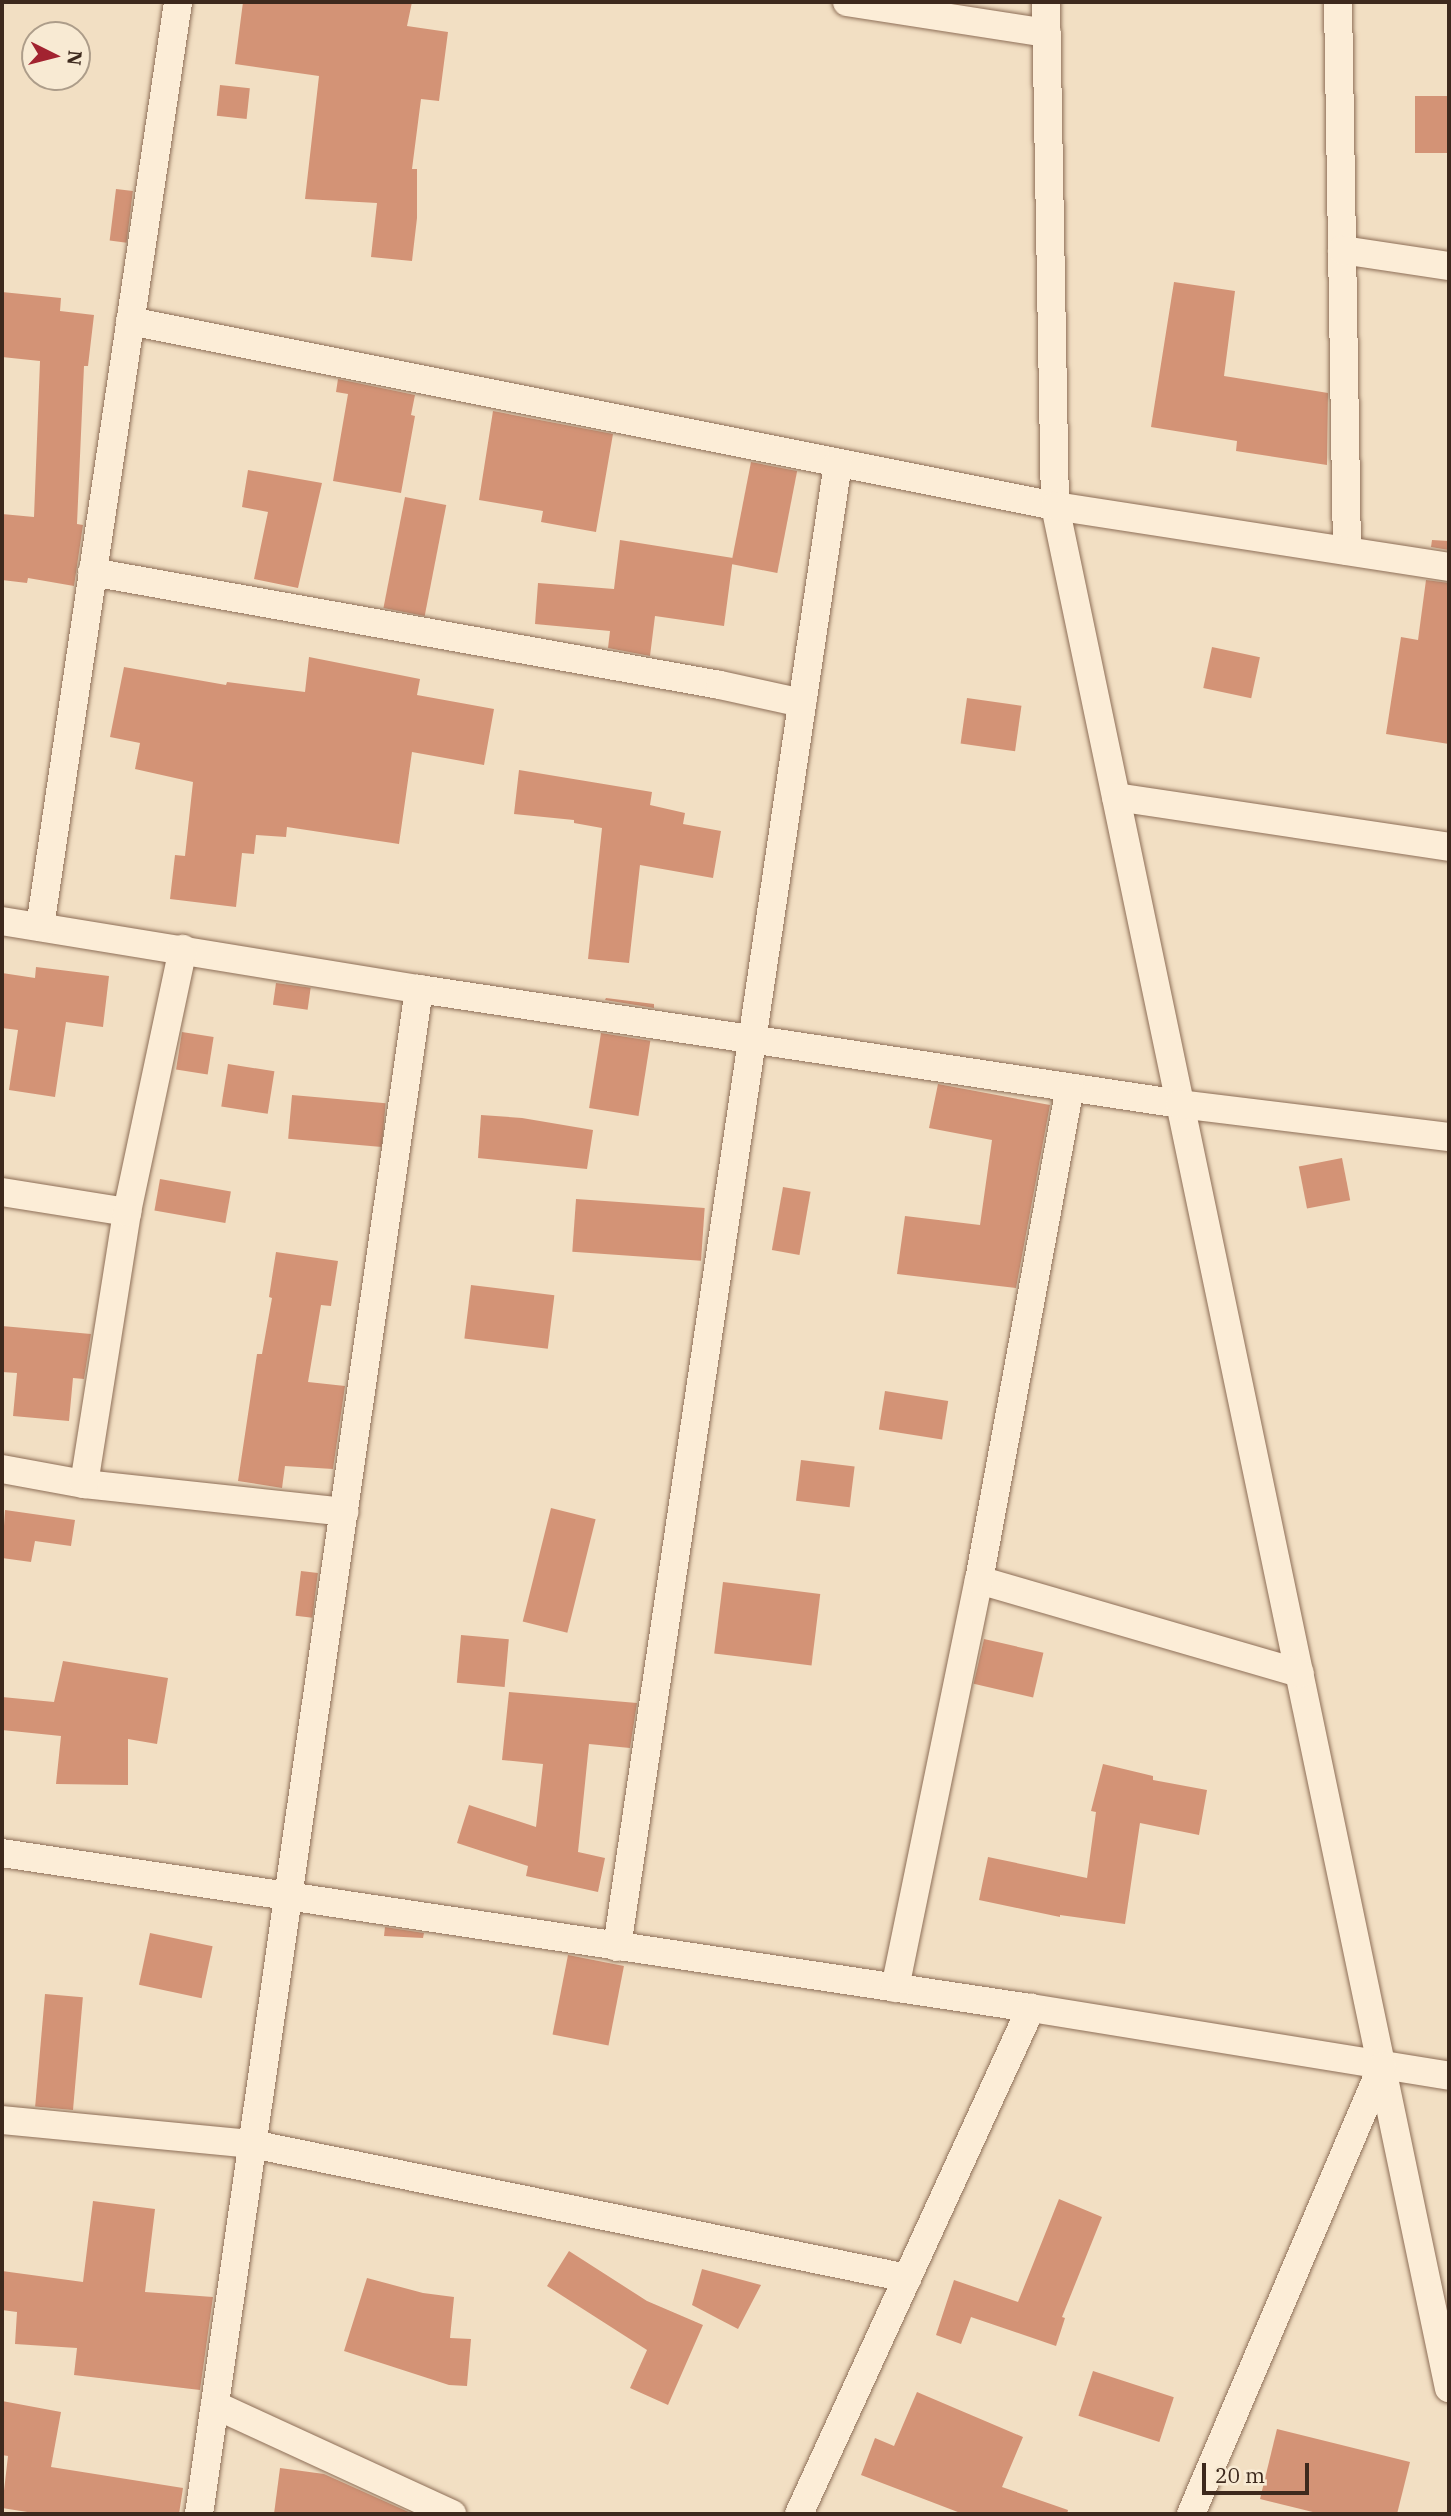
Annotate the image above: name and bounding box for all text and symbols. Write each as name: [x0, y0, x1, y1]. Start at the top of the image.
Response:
north arrow: [21, 21, 91, 91]
text: N: [62, 49, 88, 67]
scale bar: [1206, 2450, 1313, 2494]
text: 20 m: [1215, 2461, 1265, 2489]

